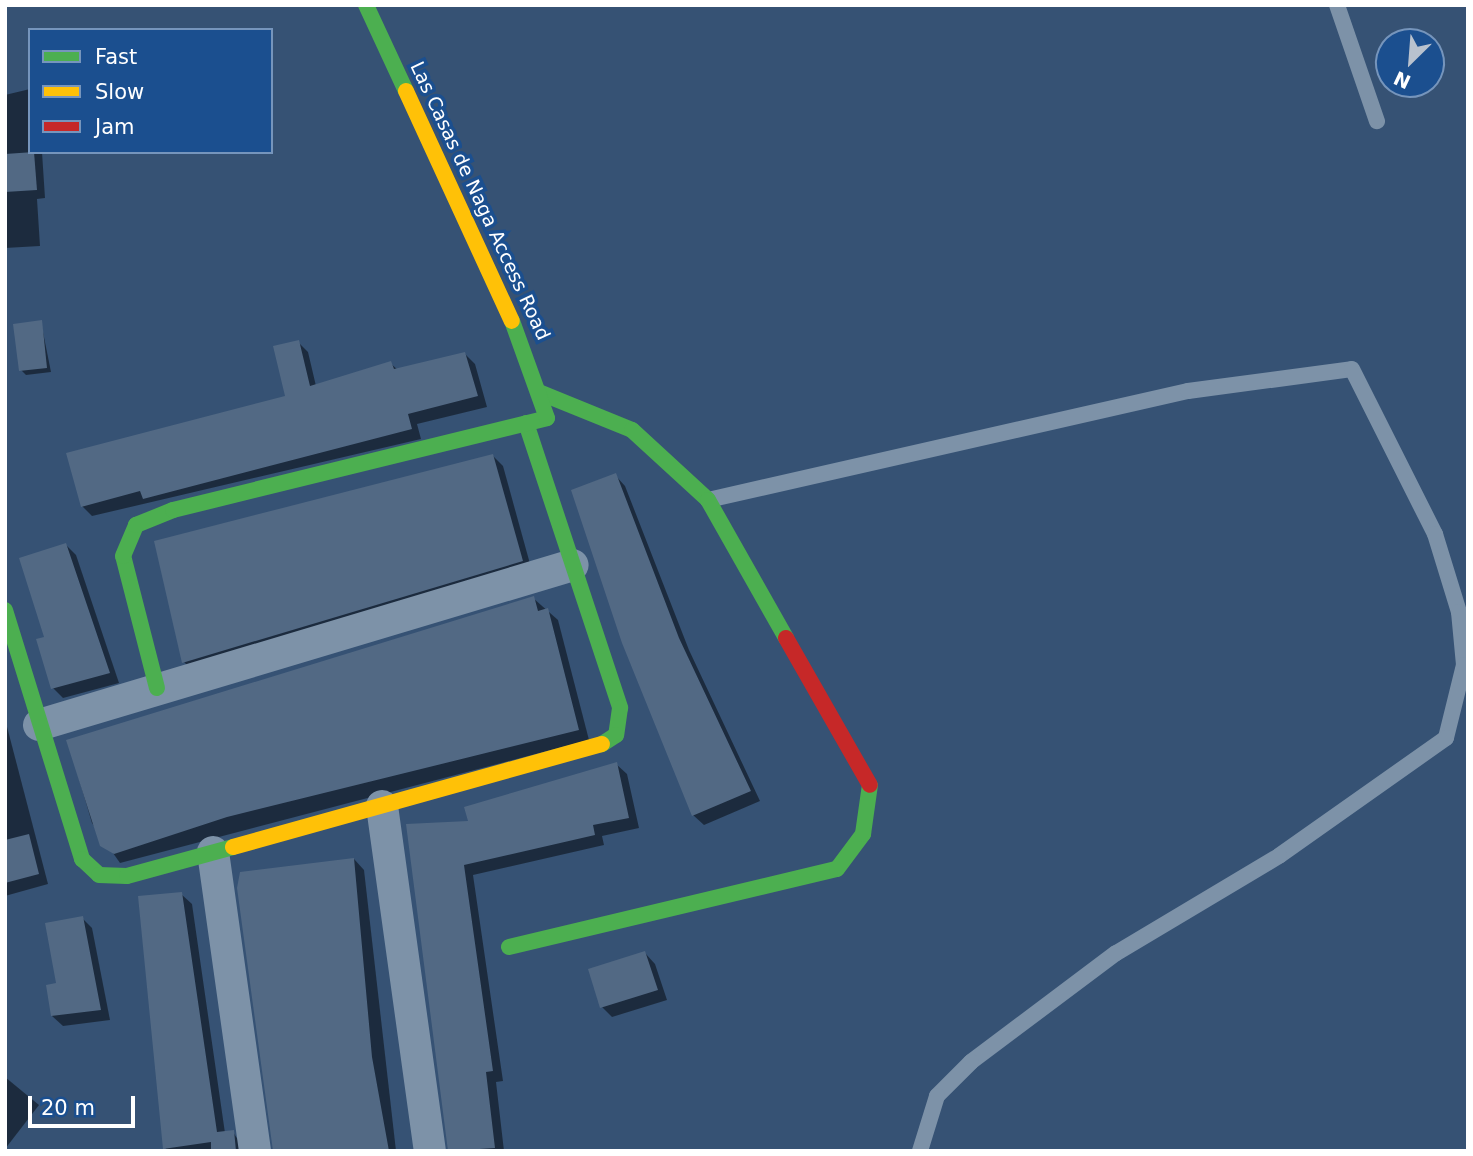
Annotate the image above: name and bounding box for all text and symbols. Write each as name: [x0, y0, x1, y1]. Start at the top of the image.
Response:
legend: [28, 28, 273, 154]
north arrow: [1375, 28, 1445, 98]
text: Fast: [95, 45, 137, 69]
street label: Las Casas de Naga Access Road: [405, 58, 555, 344]
text: N: [1390, 67, 1414, 94]
text: Slow: [95, 80, 144, 104]
text: Jam: [95, 115, 135, 139]
scale bar: [32, 1082, 138, 1126]
text: 20 m: [41, 1096, 95, 1120]

